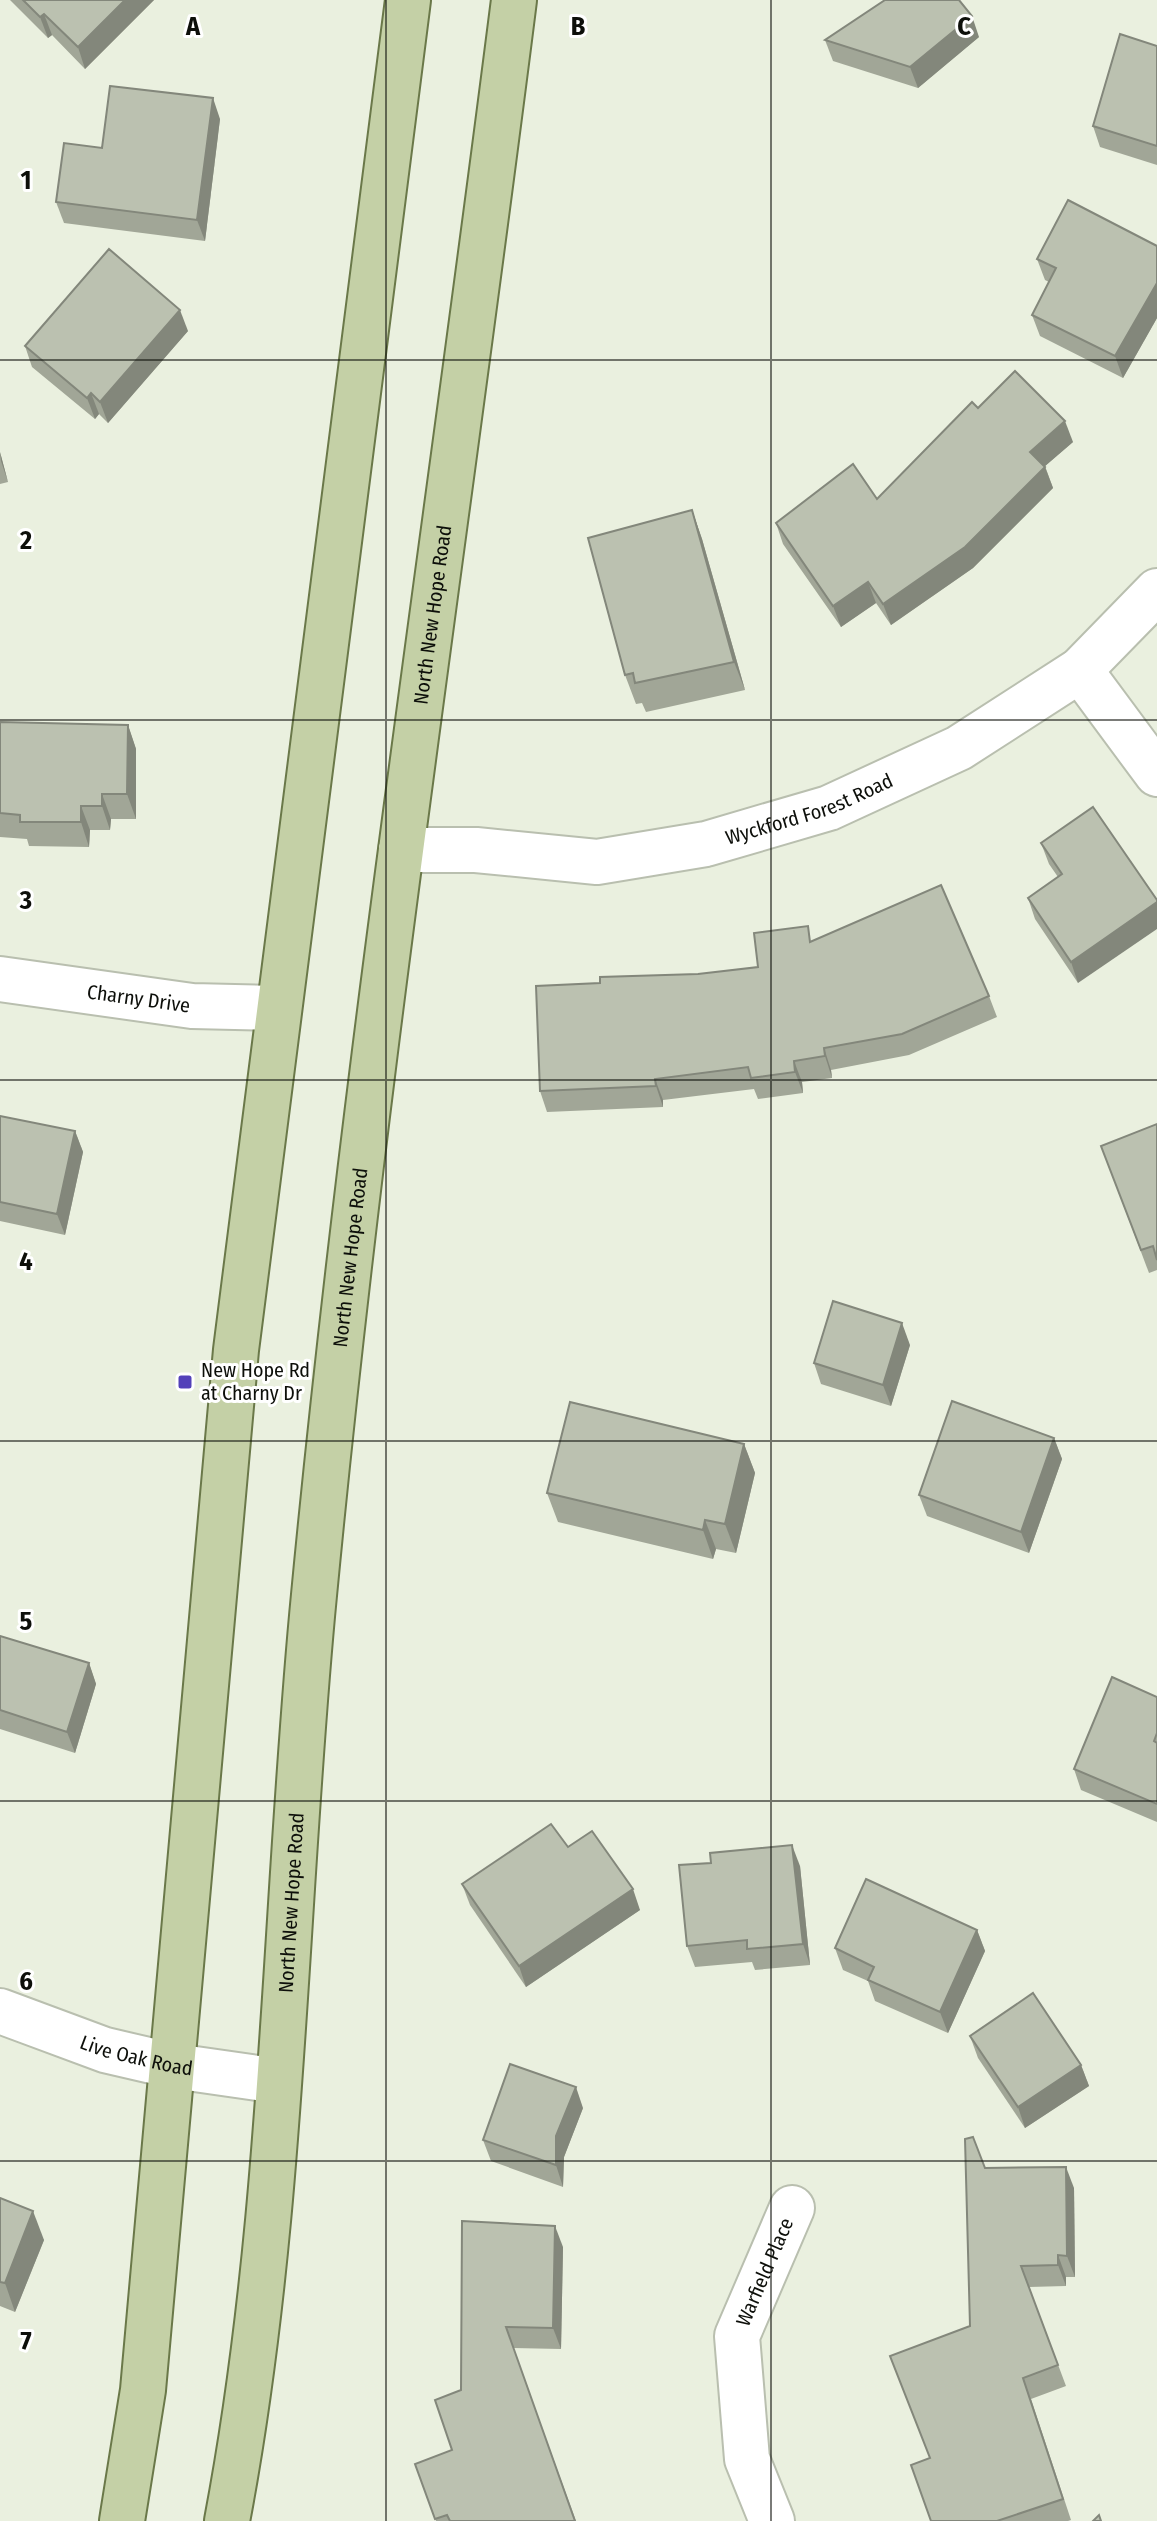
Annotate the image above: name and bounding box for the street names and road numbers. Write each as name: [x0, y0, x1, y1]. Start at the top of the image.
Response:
street label: North New Hope Road: [408, 524, 456, 706]
street label: Wyckford Forest Road: [723, 768, 897, 850]
street label: Charny Drive: [86, 979, 192, 1018]
street label: North New Hope Road: [328, 1166, 373, 1349]
street label: North New Hope Road: [273, 1812, 309, 1994]
street label: Live Oak Road: [77, 2030, 194, 2081]
street label: Warfield Place: [731, 2214, 798, 2330]

